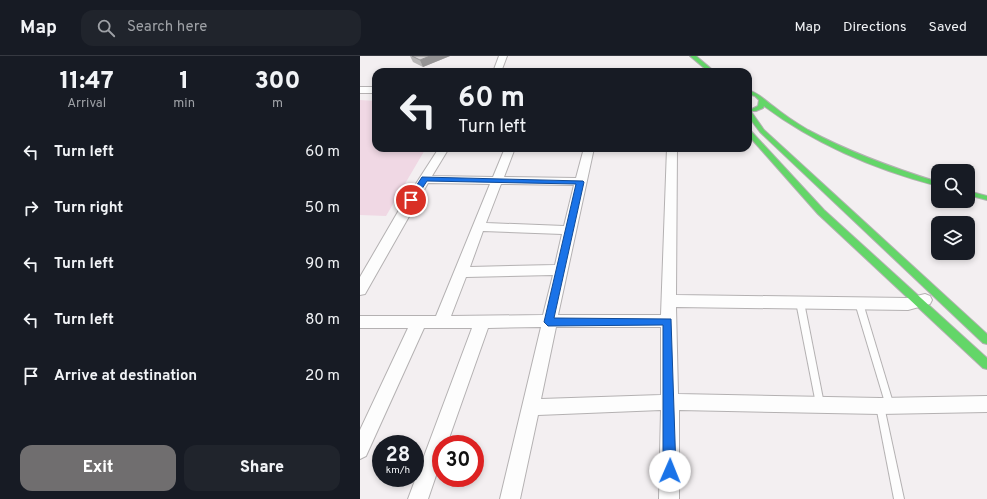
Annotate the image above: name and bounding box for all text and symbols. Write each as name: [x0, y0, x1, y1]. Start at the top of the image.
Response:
search box: [81, 10, 361, 46]
text: Map: [20, 16, 57, 40]
icon: search: [95, 17, 117, 39]
text: Search here: [127, 18, 207, 37]
text: Map: [795, 19, 821, 36]
text: Directions: [843, 19, 907, 36]
text: Saved: [929, 19, 967, 36]
text: 11:47: [60, 67, 114, 97]
text: 1: [179, 67, 189, 97]
text: 300: [254, 67, 300, 97]
text: 60 m: [458, 81, 525, 117]
icon: left: [392, 84, 444, 136]
text: Arrival: [67, 96, 106, 112]
text: min: [173, 96, 195, 112]
text: m: [272, 96, 283, 112]
text: Turn left: [458, 116, 526, 139]
icon: left: [20, 141, 42, 163]
text: Turn left: [54, 143, 114, 162]
text: 60 m: [305, 143, 340, 162]
map controls: [931, 164, 975, 260]
button: search: [931, 164, 975, 208]
pin: [394, 183, 428, 217]
icon: arrive: [400, 189, 422, 211]
icon: right: [20, 197, 42, 219]
text: Turn right: [54, 199, 123, 218]
text: 50 m: [305, 199, 340, 218]
button: layers: [931, 216, 975, 260]
icon: left: [20, 253, 42, 275]
text: Turn left: [54, 255, 114, 274]
text: 90 m: [305, 255, 340, 274]
icon: left: [20, 309, 42, 331]
text: Turn left: [54, 311, 114, 330]
text: 80 m: [305, 311, 340, 330]
icon: arrive: [20, 365, 42, 387]
text: Arrive at destination: [54, 367, 197, 386]
text: 20 m: [305, 367, 340, 386]
speed limit sign: 30: [432, 435, 484, 487]
text: 28: [386, 443, 410, 469]
button: Exit: [20, 445, 176, 491]
button: Share: [184, 445, 340, 491]
position arrow: [649, 450, 691, 492]
text: km/h: [386, 464, 410, 477]

